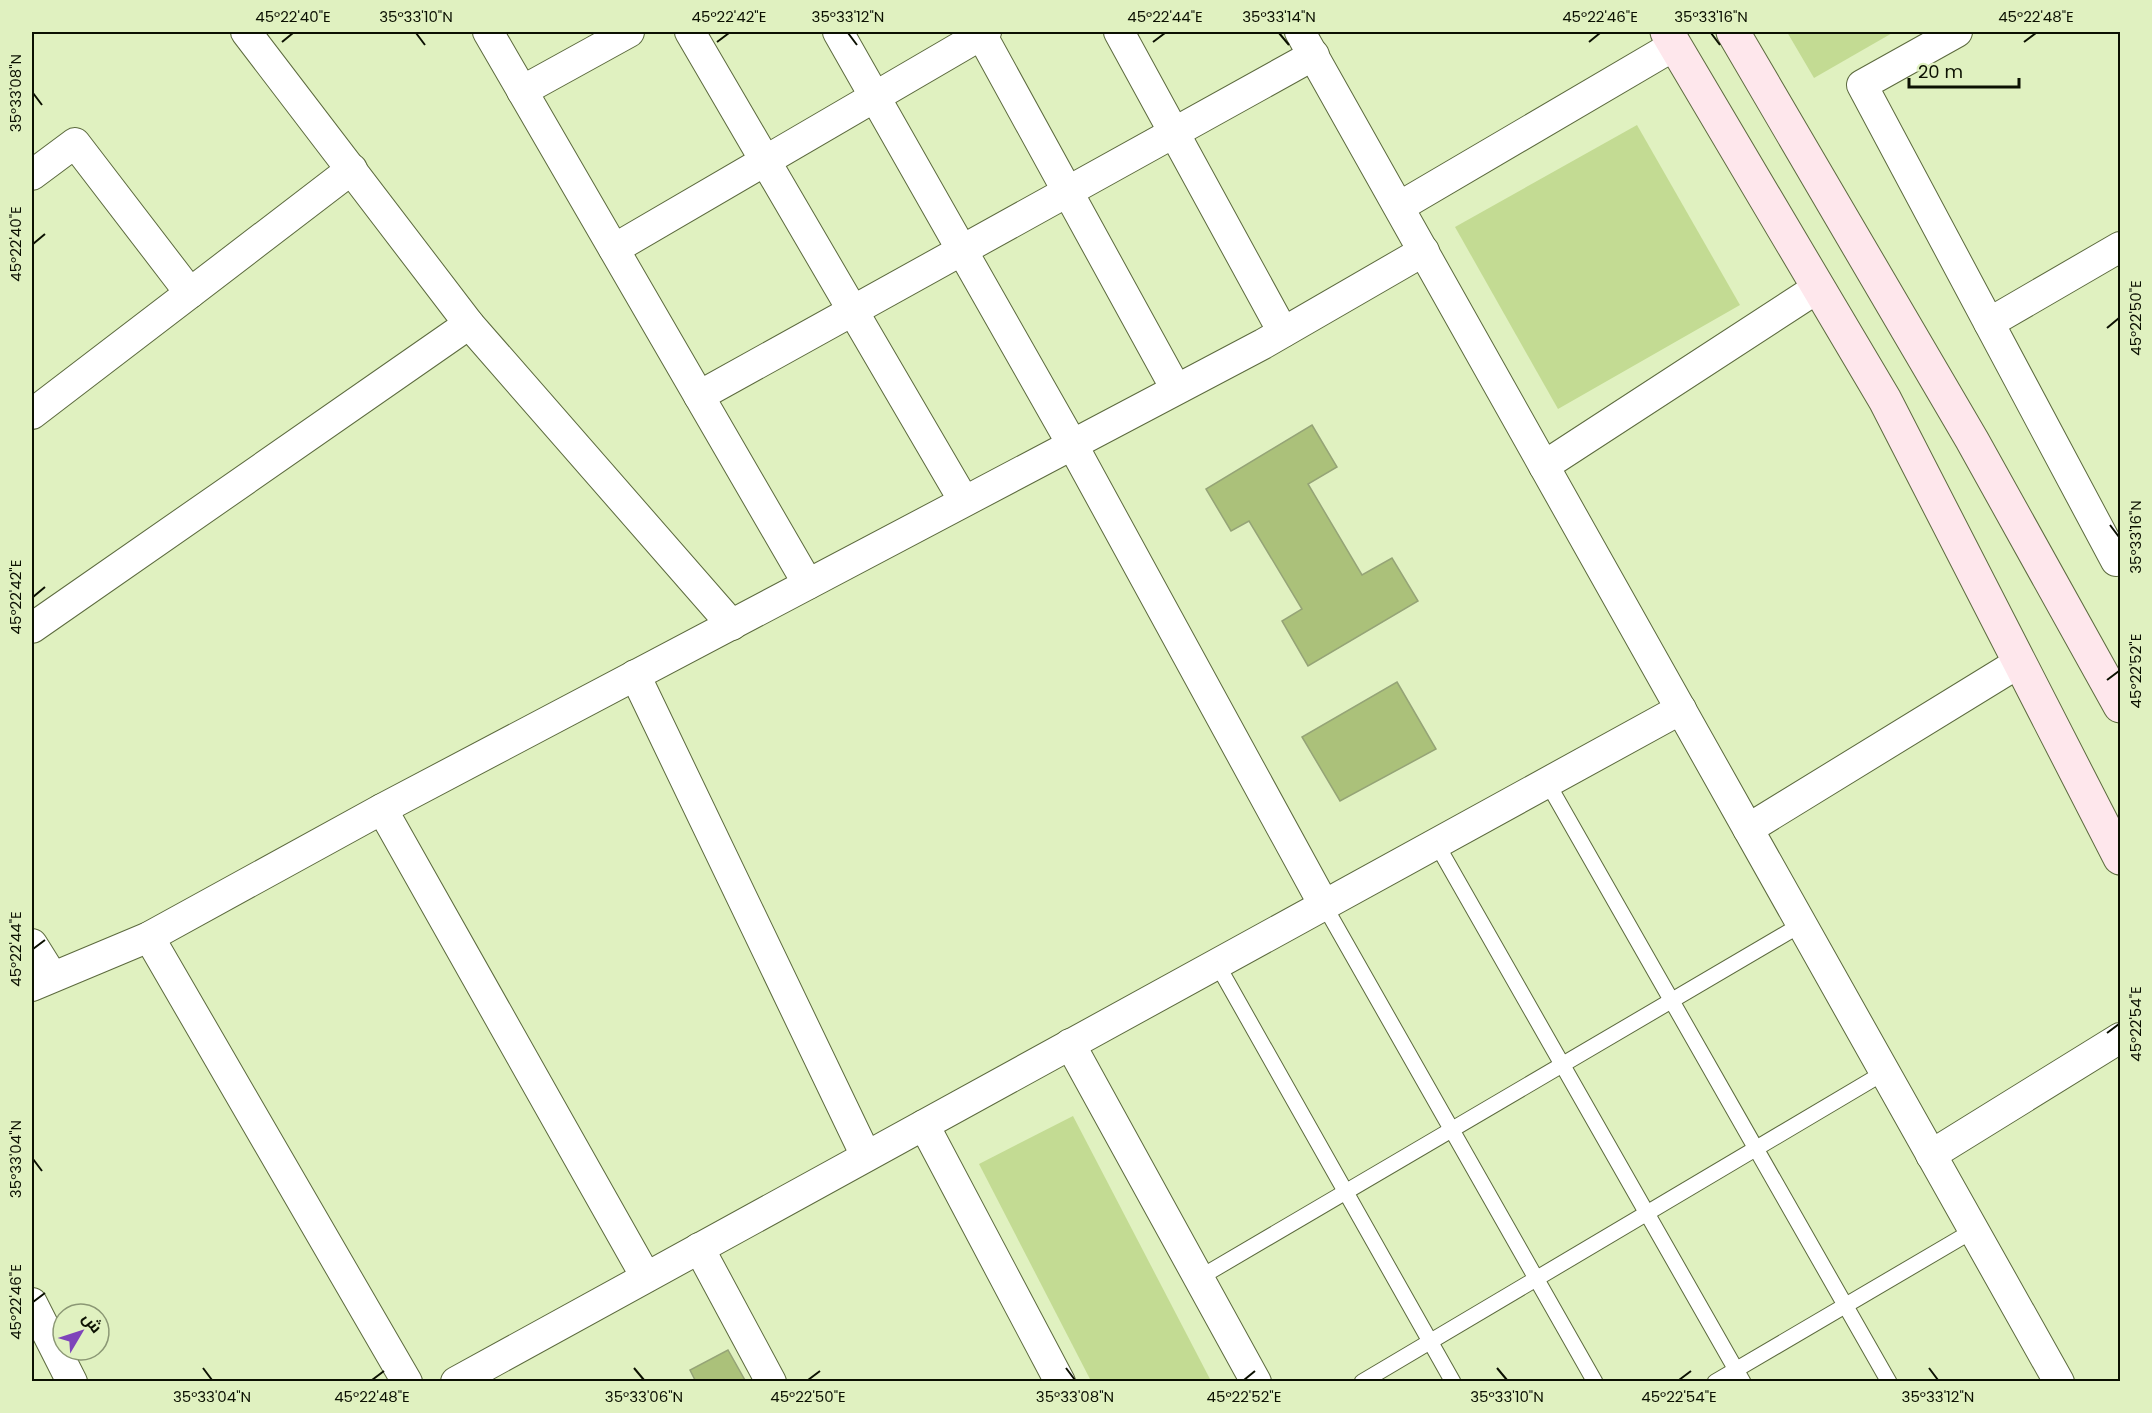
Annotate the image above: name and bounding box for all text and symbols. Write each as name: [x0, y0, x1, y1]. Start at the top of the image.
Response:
text: 45°22'40"E: [255, 6, 331, 27]
text: 35°33'10"N: [379, 6, 453, 27]
text: 45°22'42"E: [692, 6, 766, 27]
text: 35°33'12"N: [812, 6, 884, 27]
text: 45°22'44"E: [1127, 6, 1203, 27]
text: 35°33'14"N: [1242, 6, 1316, 27]
text: 45°22'46"E: [1562, 6, 1638, 27]
text: 35°33'16"N: [1674, 6, 1748, 27]
text: 45°22'48"E: [1998, 6, 2074, 27]
scale bar: [1909, 51, 2018, 89]
text: 35°33'08"N: [5, 54, 26, 132]
text: 20 m: [1918, 59, 1963, 84]
text: 45°22'40"E: [5, 206, 26, 282]
text: 45°22'50"E: [2125, 280, 2146, 356]
text: 35°33'16"N: [2125, 500, 2146, 574]
text: 45°22'42"E: [5, 560, 26, 634]
text: 45°22'52"E: [2125, 634, 2146, 708]
text: 45°22'44"E: [5, 911, 26, 987]
text: 45°22'54"E: [2125, 986, 2146, 1062]
text: 35°33'04"N: [5, 1120, 26, 1198]
text: 45°22'46"E: [5, 1264, 26, 1340]
north arrow: [51, 1302, 111, 1362]
text: ش: [77, 1308, 108, 1338]
text: 35°33'04"N: [173, 1386, 251, 1407]
text: 45°22'48"E: [334, 1386, 410, 1407]
text: 35°33'06"N: [605, 1386, 683, 1407]
text: 45°22'50"E: [770, 1386, 846, 1407]
text: 35°33'08"N: [1036, 1386, 1114, 1407]
text: 45°22'52"E: [1207, 1386, 1281, 1407]
text: 35°33'10"N: [1470, 1386, 1544, 1407]
text: 45°22'54"E: [1641, 1386, 1717, 1407]
text: 35°33'12"N: [1902, 1386, 1974, 1407]

